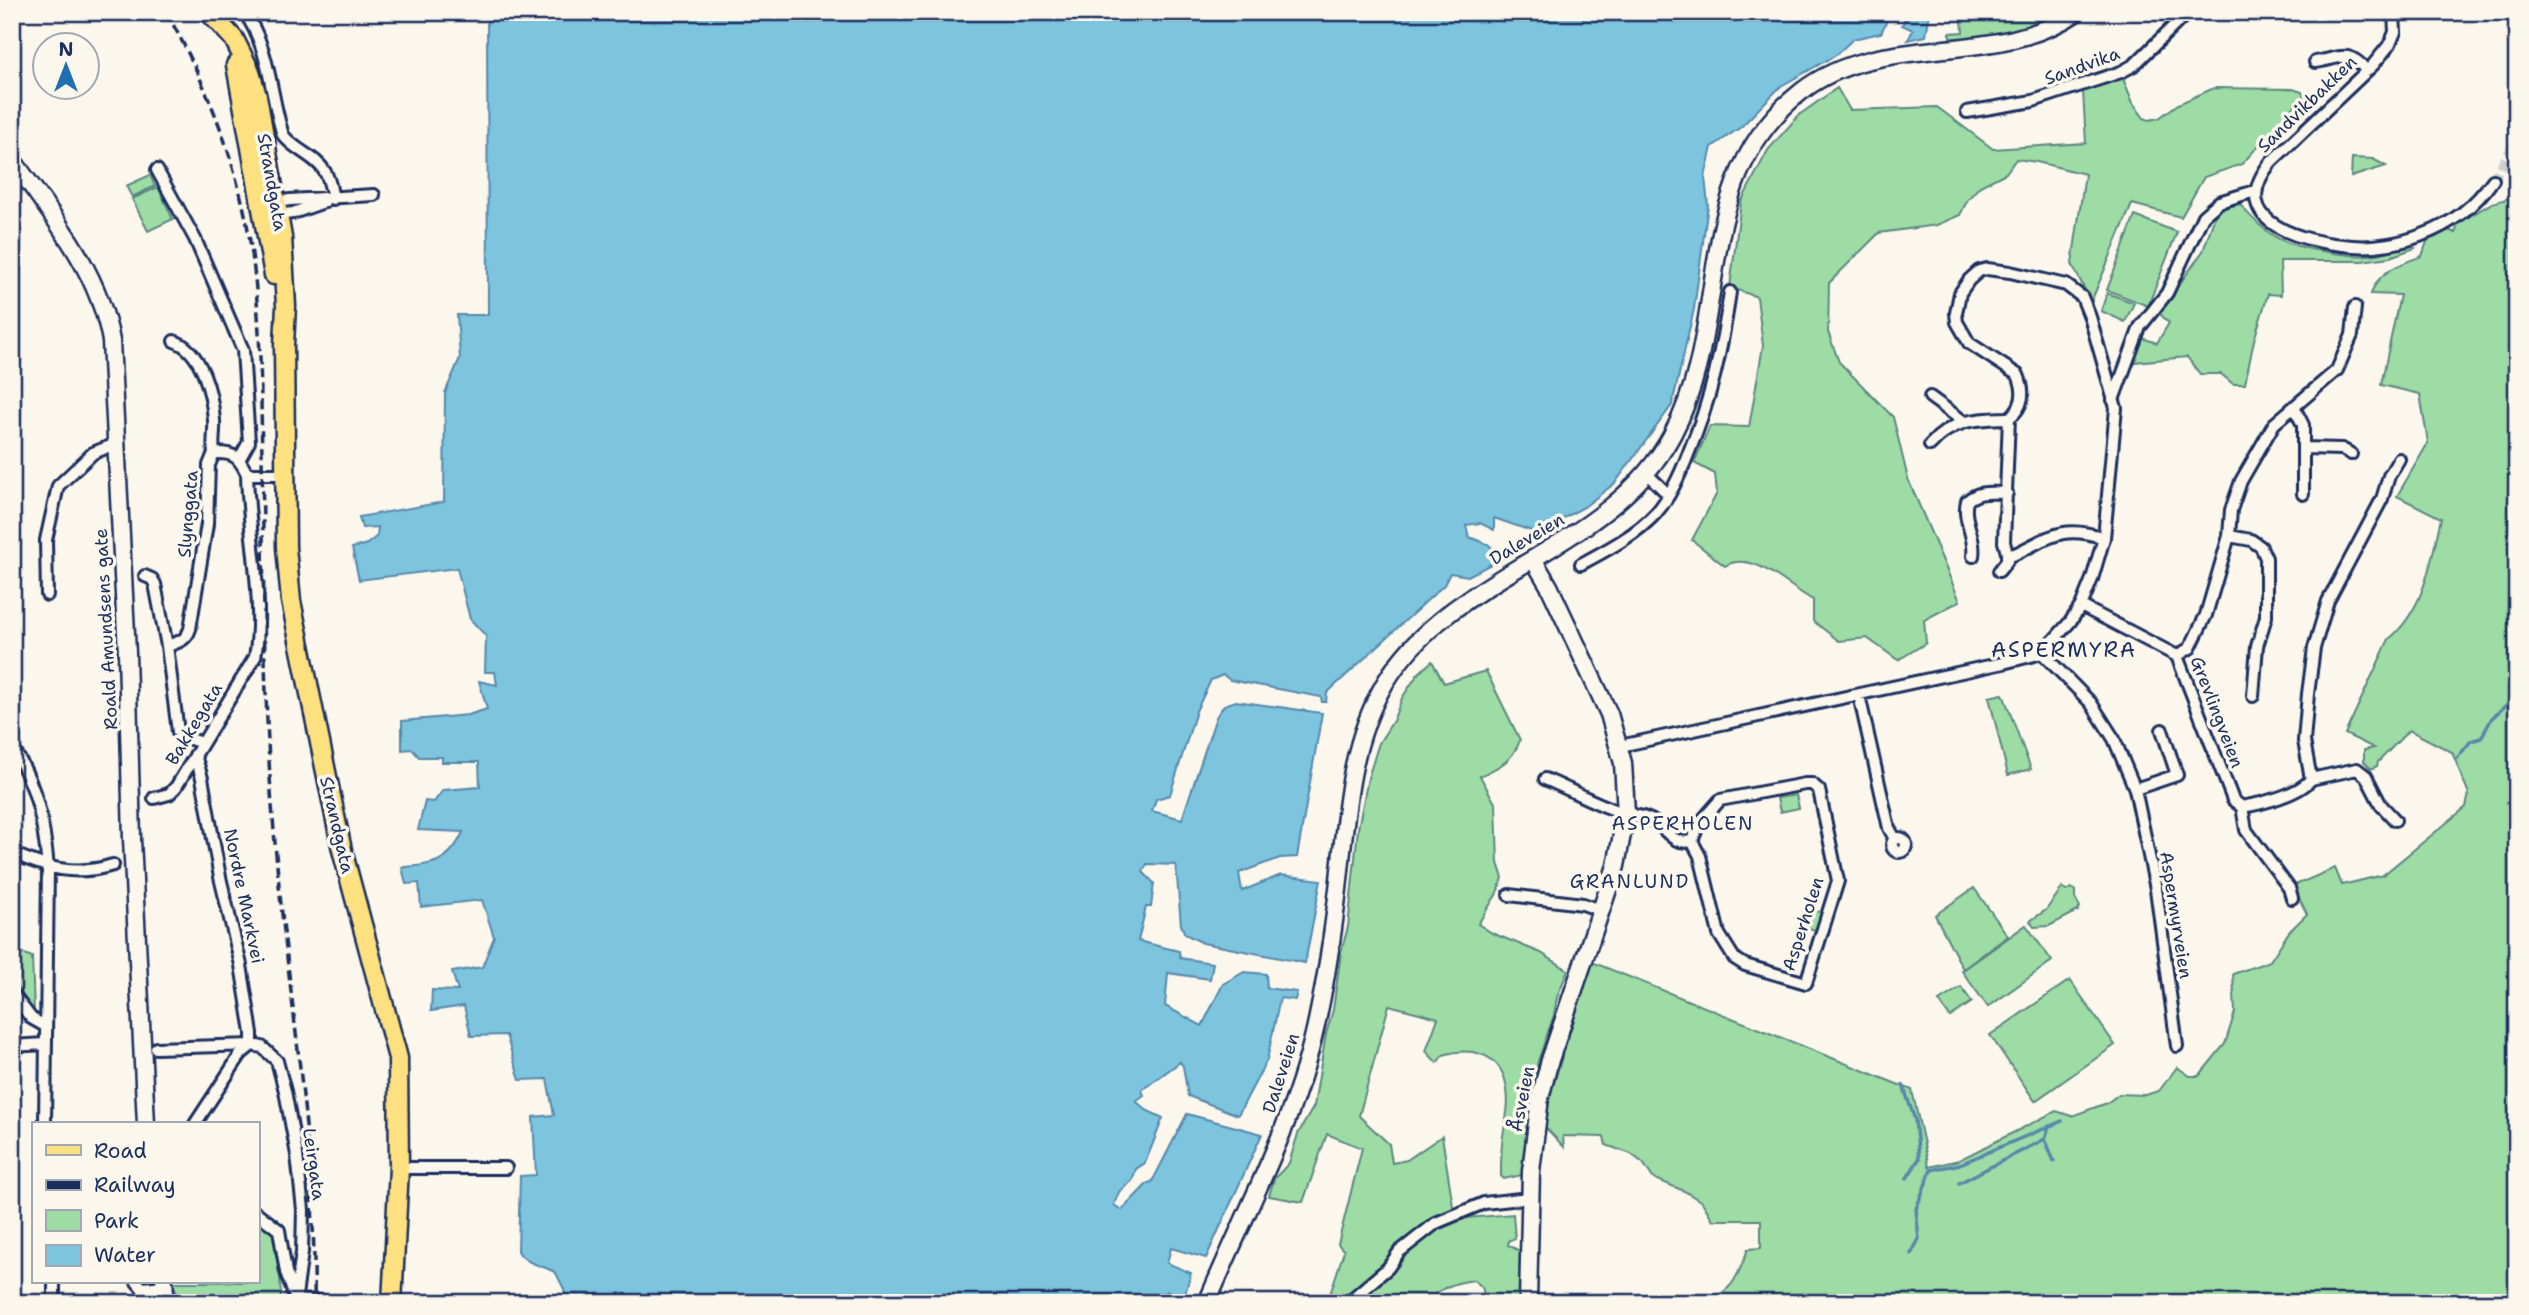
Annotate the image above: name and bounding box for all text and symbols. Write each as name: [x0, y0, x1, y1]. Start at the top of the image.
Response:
north arrow: [32, 32, 102, 102]
text: N: [58, 37, 74, 62]
street label: Sandvika: [2041, 41, 2123, 91]
street label: Sandvikbakken: [2252, 50, 2362, 158]
street label: Strandgata: [252, 131, 292, 233]
street label: Slynggata: [172, 469, 204, 559]
street label: Daleveien: [1485, 507, 1569, 571]
street label: Roald Amundsens gate: [89, 528, 123, 730]
district label: ASPERMYRA: [1991, 636, 2137, 664]
street label: Grevlingveien: [2185, 653, 2249, 771]
street label: Bakkegata: [160, 678, 228, 770]
street label: Strandgata: [314, 774, 360, 876]
district label: ASPERHOLEN: [1612, 811, 1754, 836]
street label: Nordre Markvei: [218, 826, 270, 966]
street label: Aspermyrveien: [2154, 850, 2198, 980]
district label: GRANLUND: [1570, 869, 1690, 894]
street label: Asperholen: [1777, 874, 1829, 974]
street label: Daleveien: [1257, 1030, 1305, 1116]
street label: Åsveien: [1504, 1064, 1540, 1134]
legend: [32, 1122, 259, 1284]
street label: Leirgata: [297, 1126, 331, 1202]
text: Road: [94, 1137, 147, 1165]
text: Railway: [94, 1171, 176, 1199]
text: Park: [94, 1207, 139, 1235]
text: Water: [94, 1241, 156, 1269]

